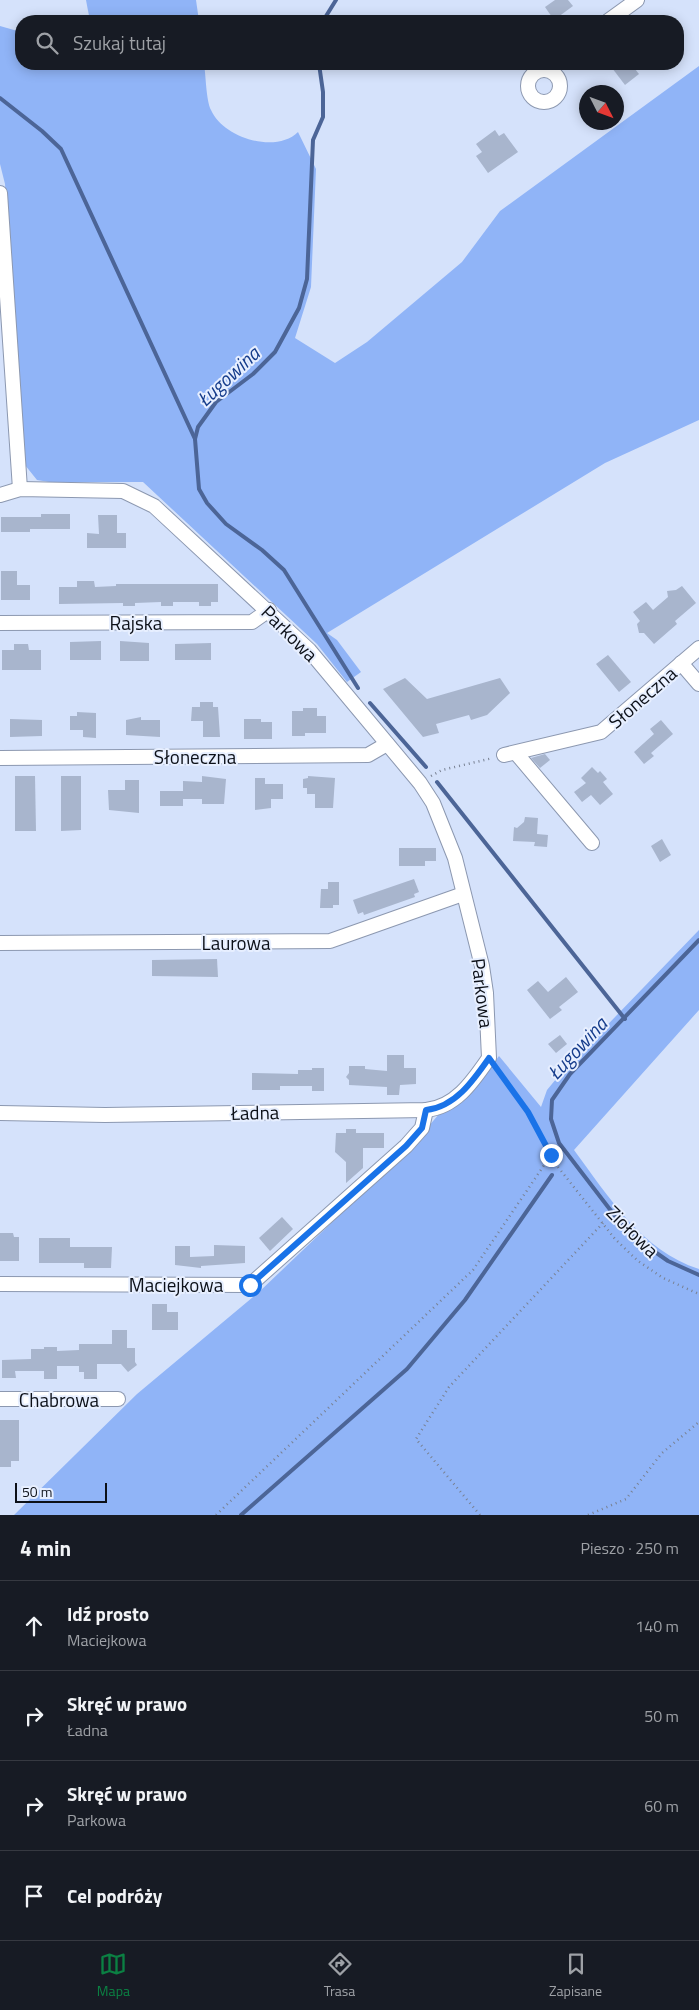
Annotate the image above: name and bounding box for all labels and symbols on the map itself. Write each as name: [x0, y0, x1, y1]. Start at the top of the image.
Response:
north arrow: [579, 85, 624, 130]
water label: Ługowina: [190, 338, 267, 413]
street label: Parkowa: [255, 598, 325, 668]
street label: Rajska: [110, 608, 163, 637]
street label: Słoneczna: [601, 659, 683, 735]
street label: Słoneczna: [154, 742, 237, 771]
street label: Laurowa: [202, 928, 271, 957]
street label: Parkowa: [464, 957, 502, 1030]
water label: Ługowina: [540, 1009, 615, 1086]
street label: Ładna: [230, 1097, 280, 1127]
route end: [540, 1144, 563, 1167]
street label: Ziołowa: [600, 1198, 666, 1264]
street label: Maciejkowa: [129, 1270, 224, 1299]
route start: [239, 1274, 262, 1297]
street label: Chabrowa: [19, 1385, 100, 1414]
scale bar: [15, 1480, 108, 1503]

